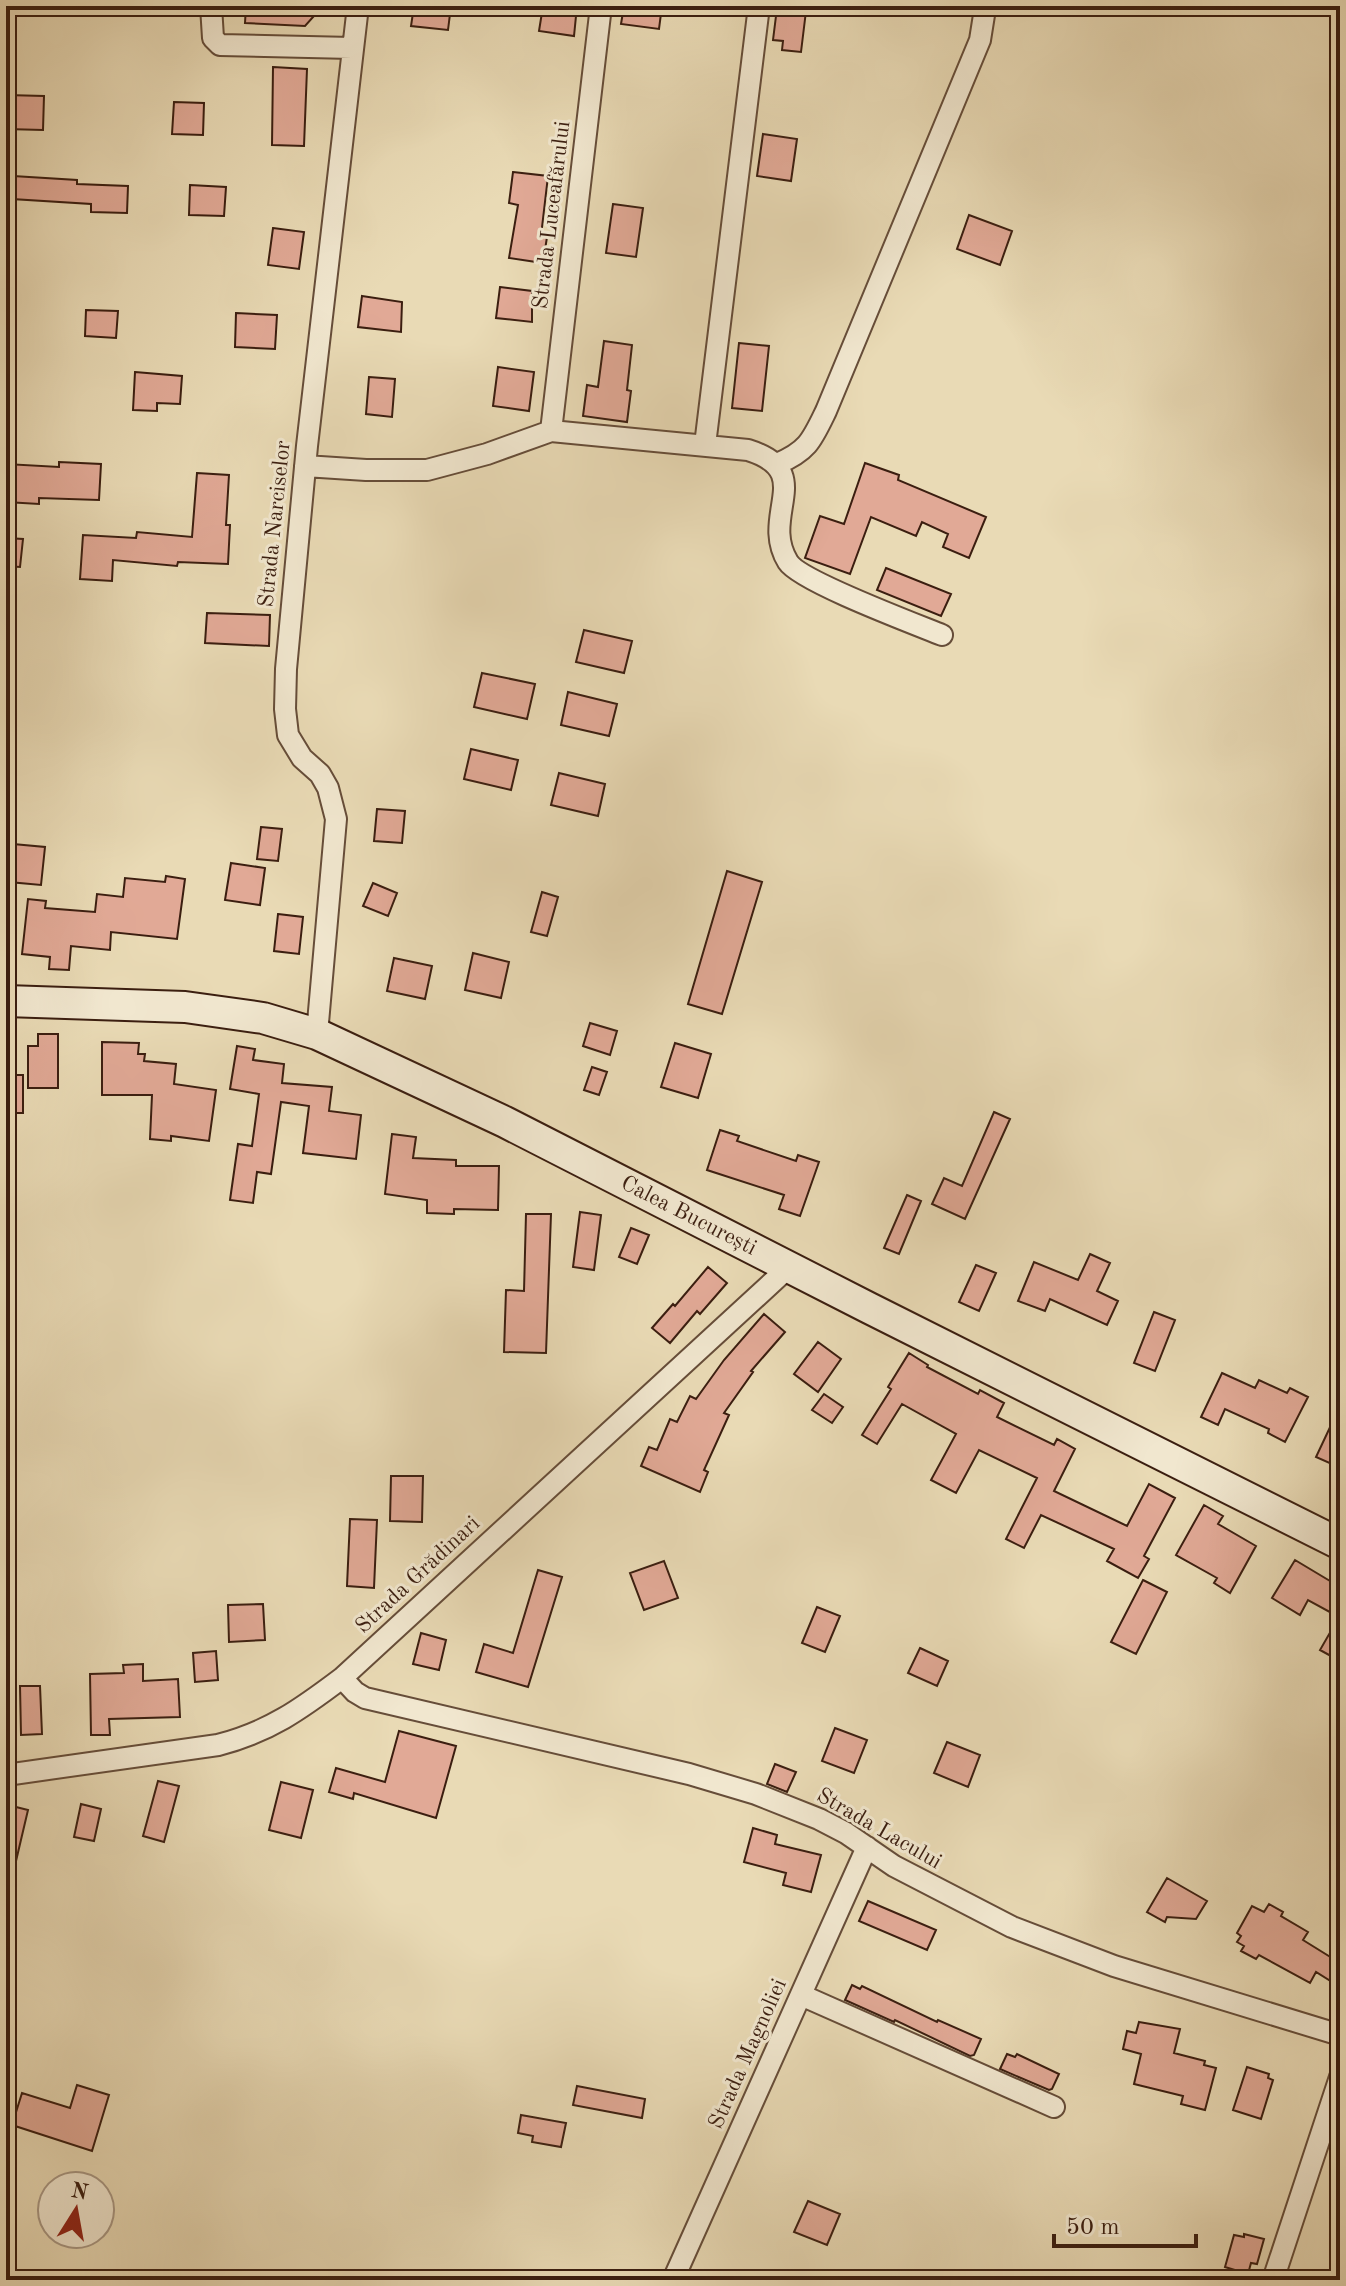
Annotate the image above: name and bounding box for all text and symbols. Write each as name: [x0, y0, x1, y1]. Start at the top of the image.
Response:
street label: Strada Luceafărului: [530, 120, 574, 310]
street label: Strada Narciselor: [255, 439, 295, 609]
street label: Calea București: [617, 1172, 760, 1260]
street label: Strada Grădinari: [352, 1512, 484, 1638]
street label: Strada Lacului: [813, 1784, 945, 1874]
street label: Strada Magnoliei: [705, 1976, 791, 2132]
north arrow: [36, 2170, 116, 2250]
text: N: [69, 2180, 90, 2205]
scale bar: [1054, 2198, 1196, 2248]
text: 50 m: [1066, 2216, 1120, 2240]

